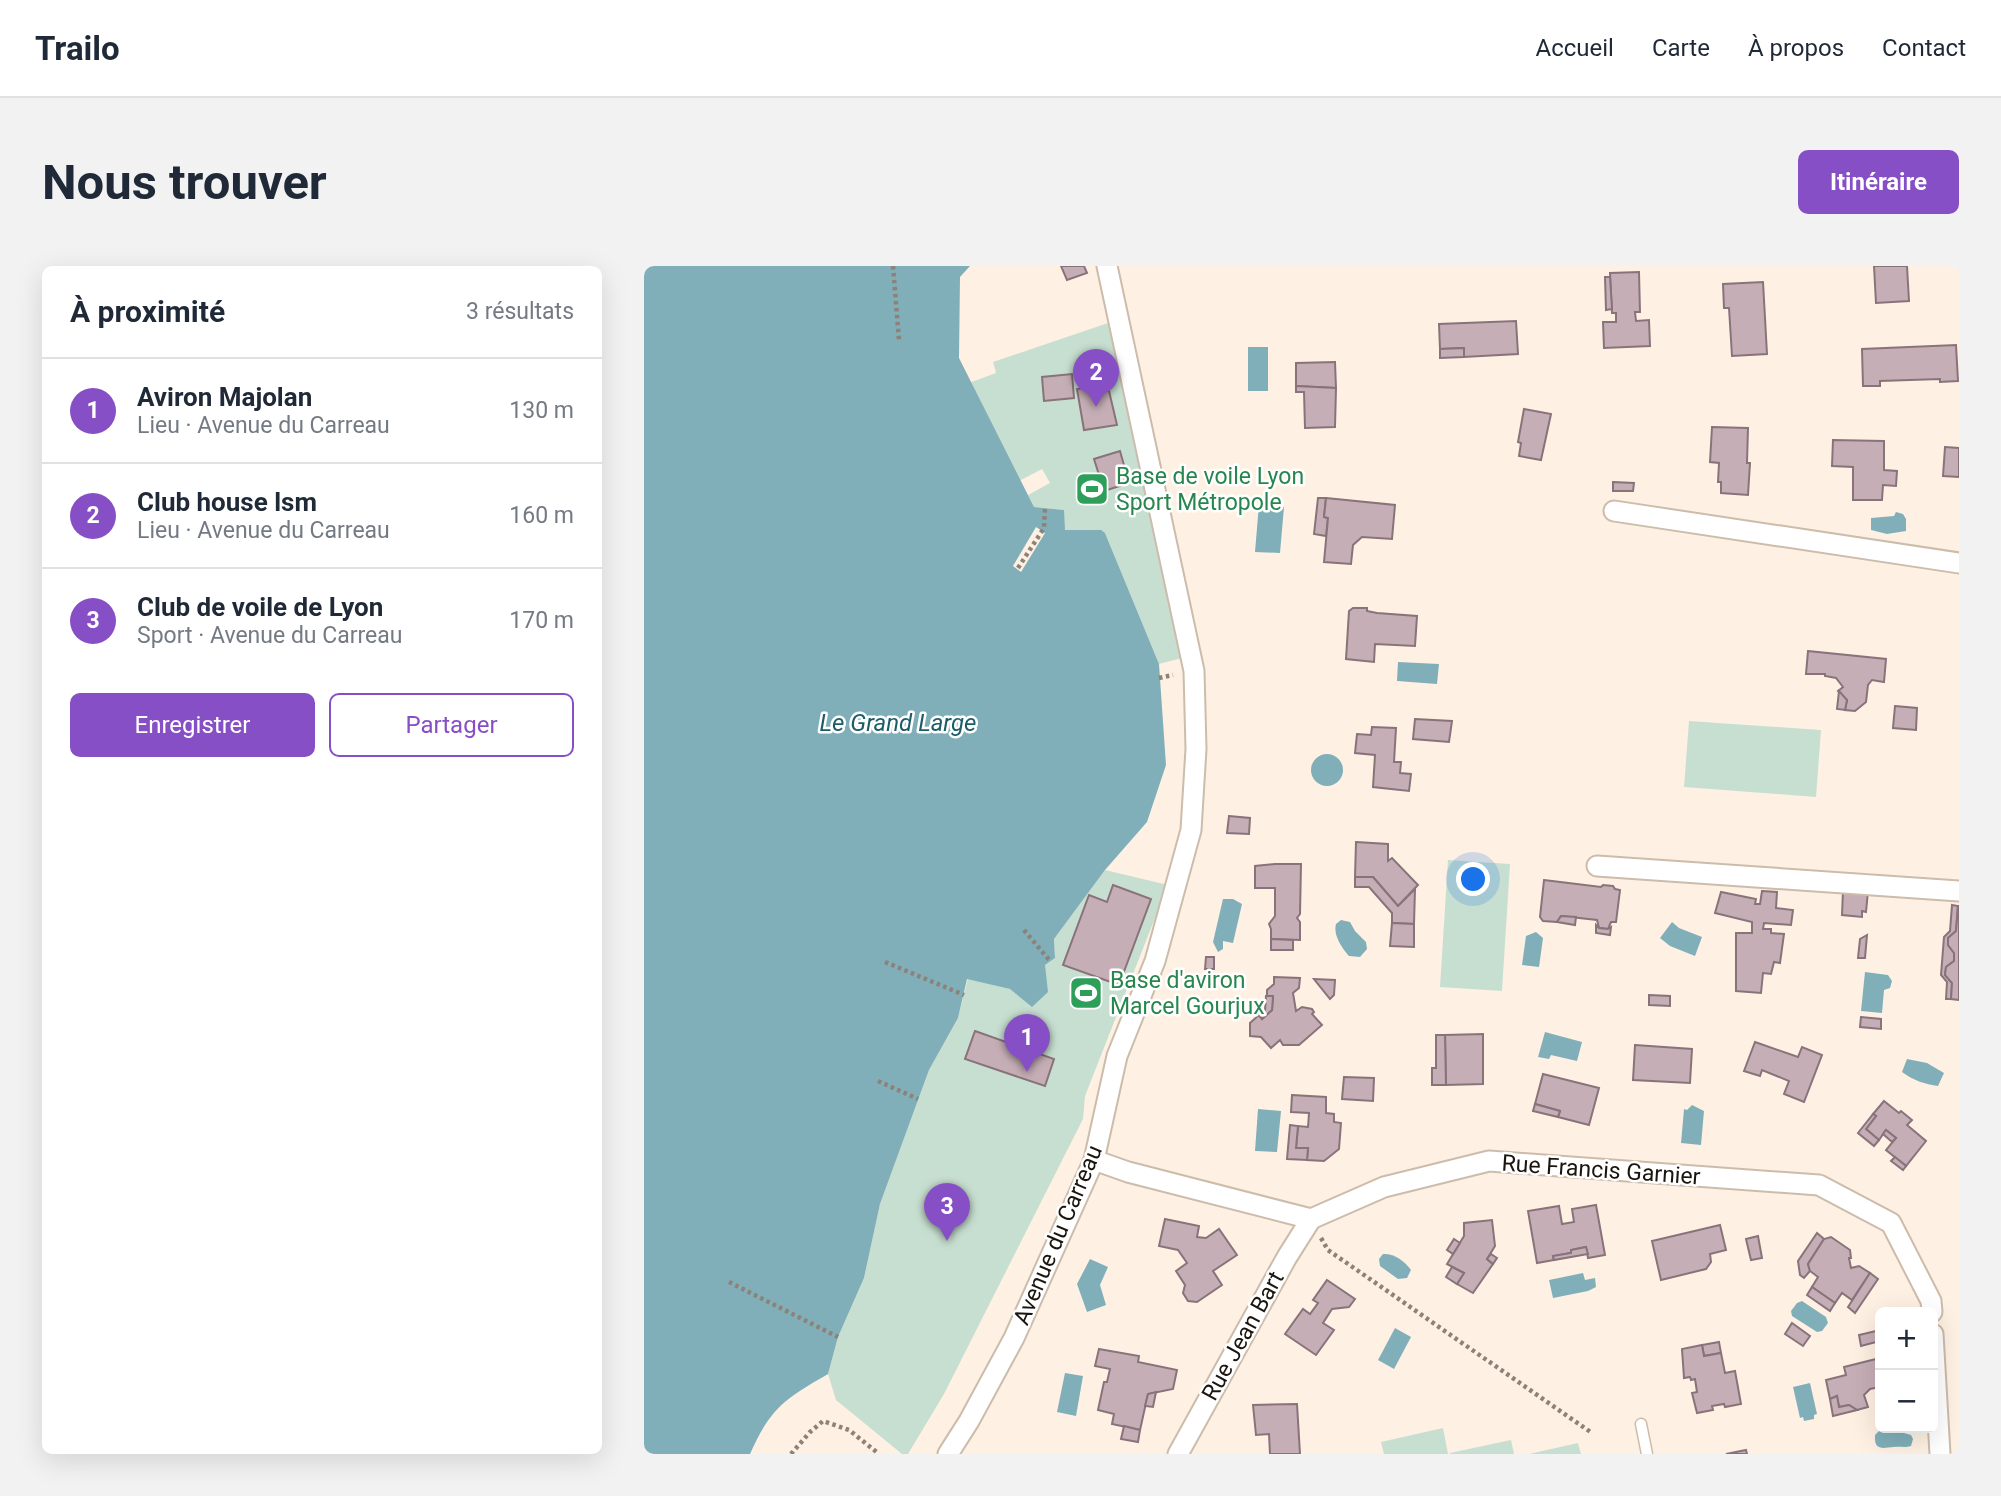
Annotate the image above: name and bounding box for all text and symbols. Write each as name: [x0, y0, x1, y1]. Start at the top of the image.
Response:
text: Trailo: [35, 29, 120, 68]
text: Accueil: [1535, 34, 1614, 62]
text: Carte: [1652, 34, 1710, 62]
text: À propos: [1748, 34, 1844, 62]
text: Contact: [1882, 34, 1966, 62]
button: Itinéraire: [1798, 150, 1959, 214]
text: Nous trouver: [42, 154, 327, 211]
text: À proximité: [70, 294, 225, 329]
text: 3 résultats: [466, 298, 574, 325]
pin: 2: [1073, 349, 1119, 407]
text: Aviron Majolan: [137, 382, 312, 412]
text: 1: [86, 397, 100, 424]
text: 130 m: [509, 397, 574, 424]
text: Lieu · Avenue du Carreau: [137, 412, 390, 439]
place label: Base de voile Lyon Sport Métropole: [1116, 463, 1304, 516]
sports icon: Base de voile Lyon Sport Métropole: [1073, 470, 1111, 508]
text: Club house lsm: [137, 487, 317, 517]
text: 2: [86, 502, 100, 529]
text: 160 m: [509, 502, 574, 529]
text: Lieu · Avenue du Carreau: [137, 517, 390, 544]
text: Club de voile de Lyon: [137, 592, 383, 622]
text: 3: [86, 607, 100, 634]
text: 170 m: [509, 607, 574, 634]
text: Sport · Avenue du Carreau: [137, 622, 403, 649]
button: Enregistrer: [70, 693, 315, 757]
button: Partager: [329, 693, 574, 757]
water label: Le Grand Large: [820, 709, 976, 737]
your location: [1456, 862, 1490, 896]
place label: Base d'aviron Marcel Gourjux: [1110, 967, 1265, 1020]
sports icon: Base d'aviron Marcel Gourjux: [1067, 974, 1105, 1012]
pin: 1: [1004, 1014, 1050, 1072]
street label: Avenue du Carreau: [1008, 1141, 1108, 1329]
street label: Rue Francis Garnier: [1501, 1150, 1701, 1190]
pin: 3: [924, 1183, 970, 1241]
street label: Rue Jean Bart: [1196, 1267, 1290, 1405]
map controls: [1875, 1307, 1938, 1433]
button: +: [1875, 1307, 1938, 1370]
button: −: [1875, 1370, 1938, 1433]

